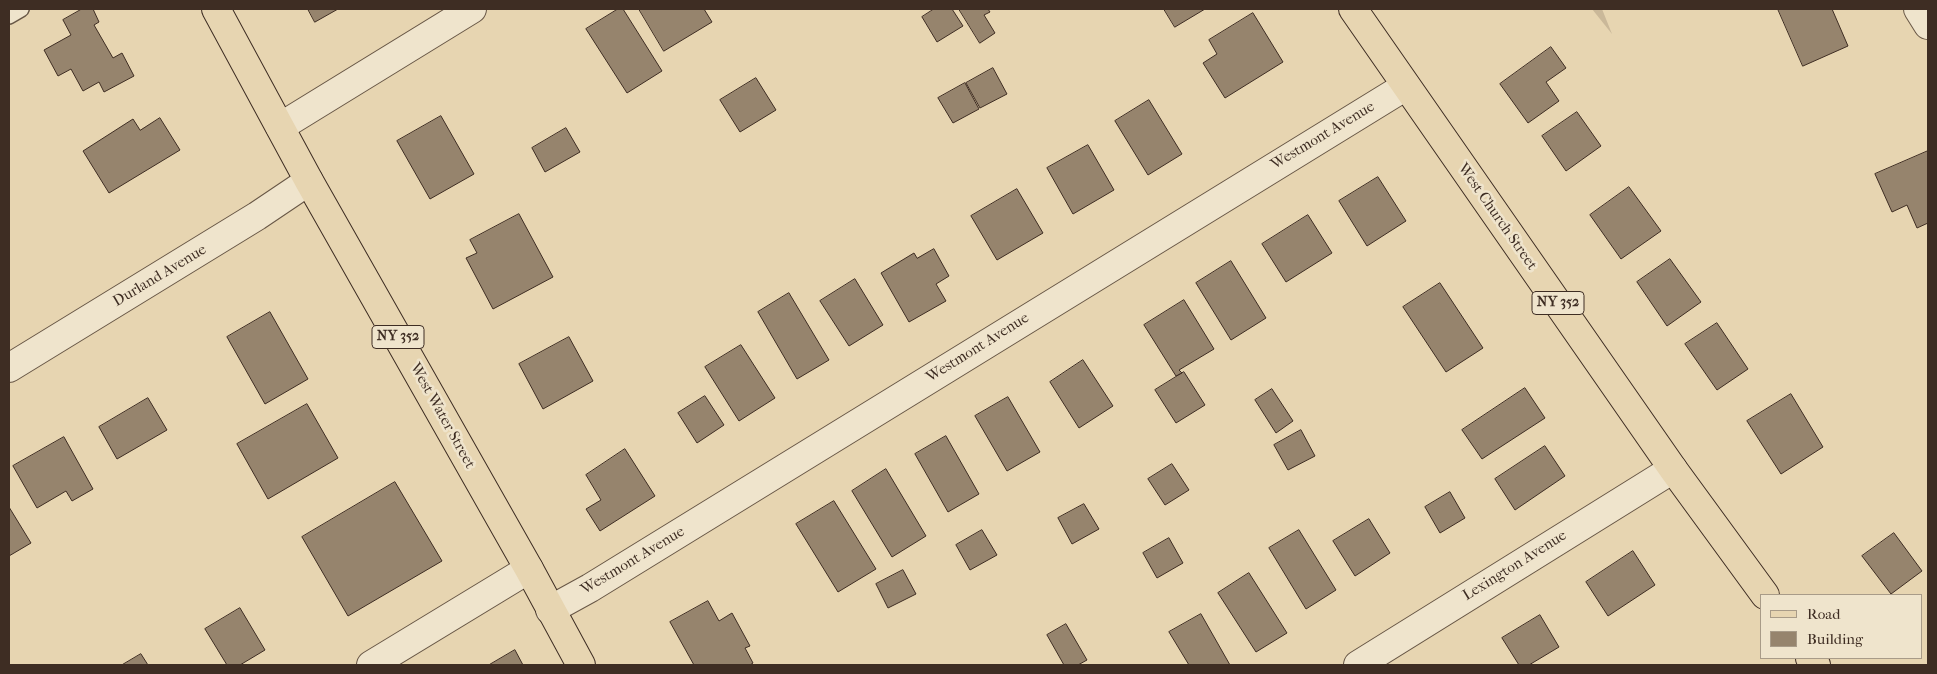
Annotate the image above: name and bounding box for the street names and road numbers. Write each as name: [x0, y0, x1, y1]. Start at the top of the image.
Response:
street label: Westmont Avenue: [1268, 98, 1378, 174]
street label: West Church Street: [1453, 160, 1541, 274]
street label: Durland Avenue: [110, 241, 210, 311]
road number: NY 352: [1532, 292, 1584, 314]
street label: Westmont Avenue: [923, 309, 1033, 387]
road number: NY 352: [372, 326, 424, 348]
street label: West Water Street: [406, 360, 478, 472]
street label: Westmont Avenue: [578, 523, 688, 599]
street label: Lexington Avenue: [1460, 527, 1570, 605]

